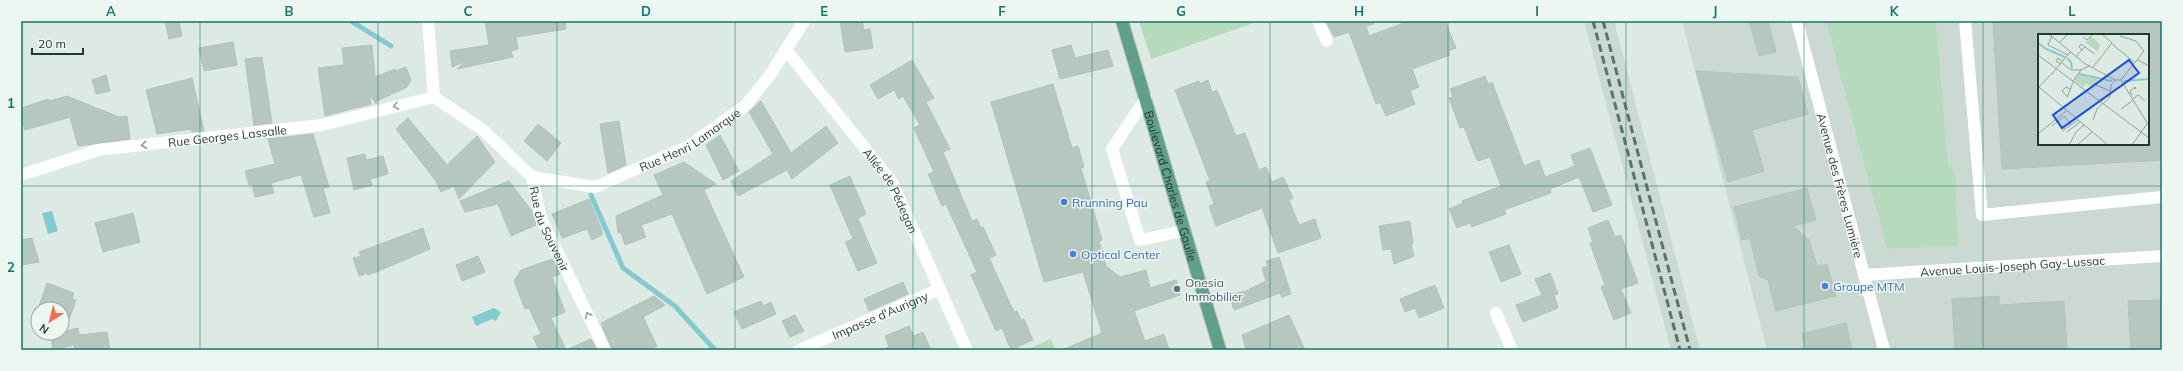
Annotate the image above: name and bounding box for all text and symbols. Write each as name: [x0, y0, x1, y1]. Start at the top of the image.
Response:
text: A: [106, 3, 116, 19]
text: B: [285, 3, 294, 19]
text: C: [464, 3, 473, 19]
text: D: [641, 3, 651, 19]
text: E: [820, 3, 828, 19]
text: F: [998, 3, 1006, 19]
text: G: [1176, 3, 1186, 19]
text: H: [1354, 3, 1364, 19]
text: I: [1535, 3, 1539, 19]
text: J: [1713, 3, 1717, 19]
text: K: [1890, 3, 1900, 19]
text: L: [2068, 3, 2076, 19]
scale bar: [32, 30, 83, 56]
inset map: [2038, 34, 2149, 145]
text: 20 m: [38, 36, 66, 51]
text: 1: [7, 95, 15, 111]
one-way arrow: [393, 101, 400, 110]
street label: Rue Henri Lamarque: [637, 104, 743, 174]
street label: Boulevard Charles de Gaulle: [1142, 109, 1201, 263]
street label: Avenue des Frères Lumière: [1814, 111, 1867, 259]
street label: Rue Georges Lassalle: [167, 122, 287, 150]
one-way arrow: [141, 140, 147, 149]
street label: Allée de Pédegan: [860, 145, 921, 235]
street label: Rue du Souvenir: [527, 185, 573, 274]
place label: Rrunning Pau: [1072, 195, 1148, 210]
marker: Rrunning Pau: [1059, 197, 1069, 207]
place label: Optical Center: [1081, 247, 1161, 262]
marker: Optical Center: [1068, 249, 1078, 259]
street label: Avenue Louis-Joseph Gay-Lussac: [1920, 252, 2106, 279]
text: 2: [7, 259, 15, 275]
place label: Onesia Immobilier: [1185, 275, 1243, 304]
place label: Groupe MTM: [1833, 279, 1905, 294]
marker: Groupe MTM: [1820, 281, 1830, 291]
marker: Onesia Immobilier: [1172, 284, 1182, 294]
street label: Impasse d'Aurigny: [829, 287, 931, 342]
north arrow: [30, 301, 70, 341]
one-way arrow: [585, 312, 593, 319]
text: N: [37, 321, 52, 337]

